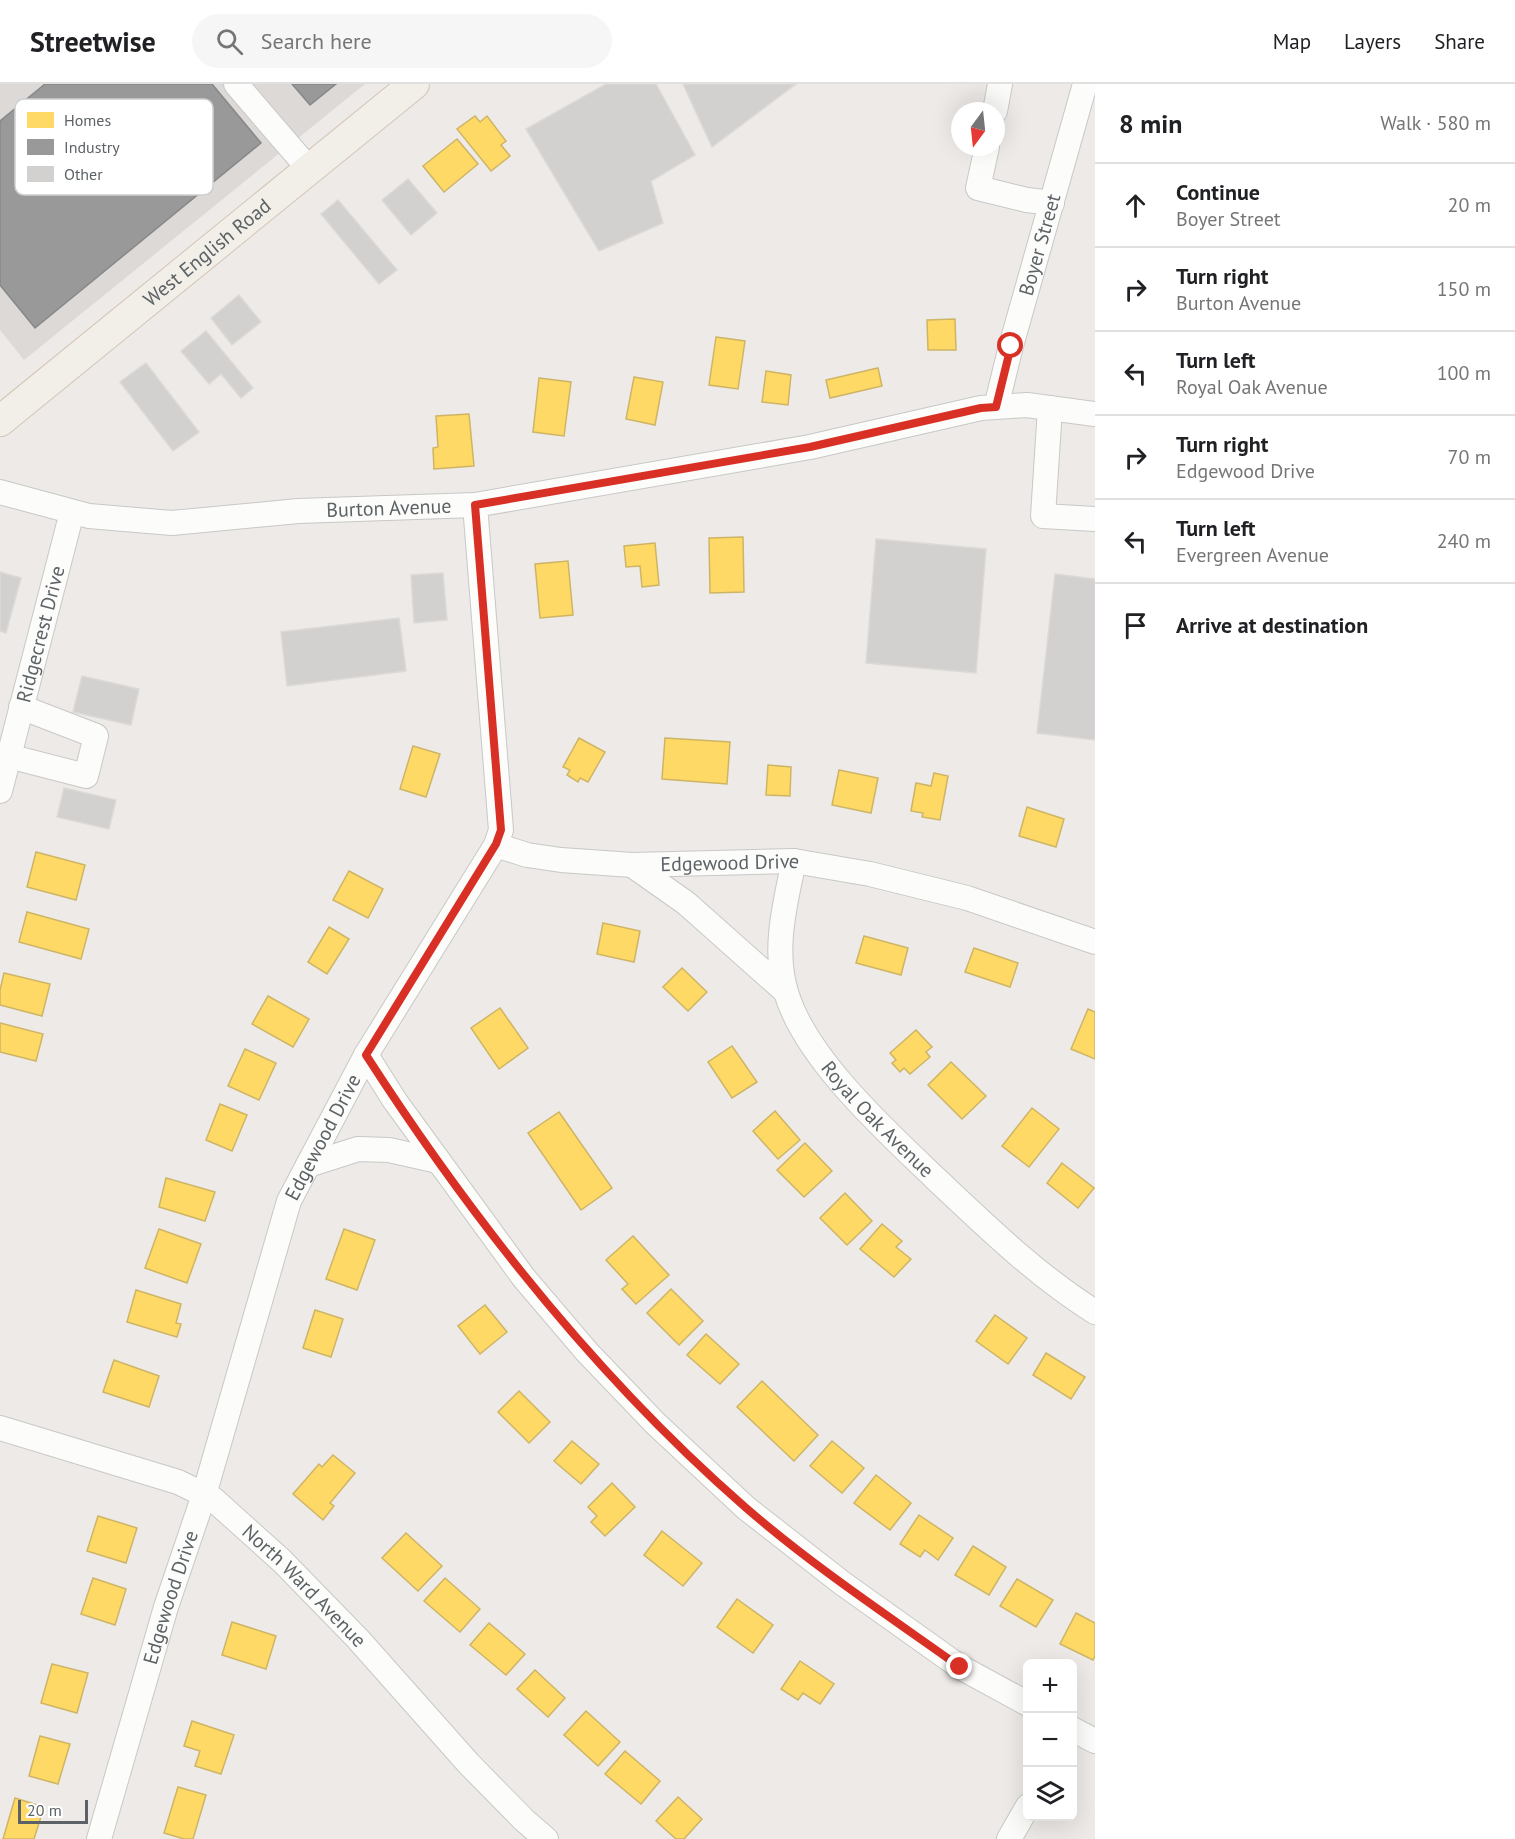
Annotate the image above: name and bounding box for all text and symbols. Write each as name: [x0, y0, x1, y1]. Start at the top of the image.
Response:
search box: [192, 14, 612, 68]
text: Streetwise: [30, 23, 156, 60]
icon: search: [213, 25, 246, 58]
text: Search here: [261, 27, 372, 55]
text: Map: [1273, 28, 1311, 55]
text: Layers: [1344, 28, 1401, 55]
text: Share: [1434, 28, 1485, 55]
legend: [15, 99, 213, 195]
north arrow: [951, 102, 1005, 156]
text: 8 min: [1119, 107, 1182, 140]
text: Homes: [64, 110, 111, 130]
text: Walk · 580 m: [1380, 110, 1491, 136]
text: Industry: [64, 137, 120, 157]
text: Other: [64, 164, 103, 184]
text: Continue: [1176, 178, 1260, 206]
icon: ahead: [1119, 189, 1152, 222]
street label: Boyer Street: [1013, 191, 1066, 299]
text: 20 m: [1448, 192, 1491, 218]
street label: West English Road: [138, 193, 276, 312]
text: Boyer Street: [1176, 206, 1281, 232]
text: Turn right: [1176, 262, 1268, 290]
icon: right: [1119, 273, 1152, 306]
text: 150 m: [1437, 276, 1491, 302]
text: Burton Avenue: [1176, 290, 1301, 316]
route start: [997, 332, 1023, 358]
text: Turn left: [1176, 346, 1256, 374]
icon: left: [1119, 357, 1152, 390]
text: 100 m: [1437, 360, 1491, 386]
text: Royal Oak Avenue: [1176, 374, 1328, 400]
text: Turn right: [1176, 430, 1268, 458]
icon: right: [1119, 441, 1152, 474]
text: 70 m: [1448, 444, 1491, 470]
text: Edgewood Drive: [1176, 458, 1315, 484]
street label: Burton Avenue: [326, 493, 452, 523]
text: Turn left: [1176, 514, 1256, 542]
icon: left: [1119, 525, 1152, 558]
text: 240 m: [1437, 528, 1491, 554]
text: Evergreen Avenue: [1176, 542, 1329, 568]
street label: Ridgecrest Drive: [10, 563, 71, 705]
icon: arrive: [1119, 609, 1152, 642]
text: Arrive at destination: [1176, 611, 1368, 639]
street label: Edgewood Drive: [660, 847, 802, 877]
street label: Royal Oak Avenue: [815, 1056, 939, 1183]
street label: Edgewood Drive: [279, 1070, 367, 1205]
street label: North Ward Avenue: [237, 1519, 372, 1653]
street label: Edgewood Drive: [137, 1527, 204, 1667]
route end: [946, 1653, 972, 1679]
map controls: [1023, 1659, 1077, 1821]
button: +: [1023, 1659, 1077, 1713]
button: −: [1023, 1713, 1077, 1767]
button: layers: [1023, 1767, 1077, 1821]
scale bar: [18, 1797, 88, 1824]
text: 20 m: [27, 1800, 62, 1820]

